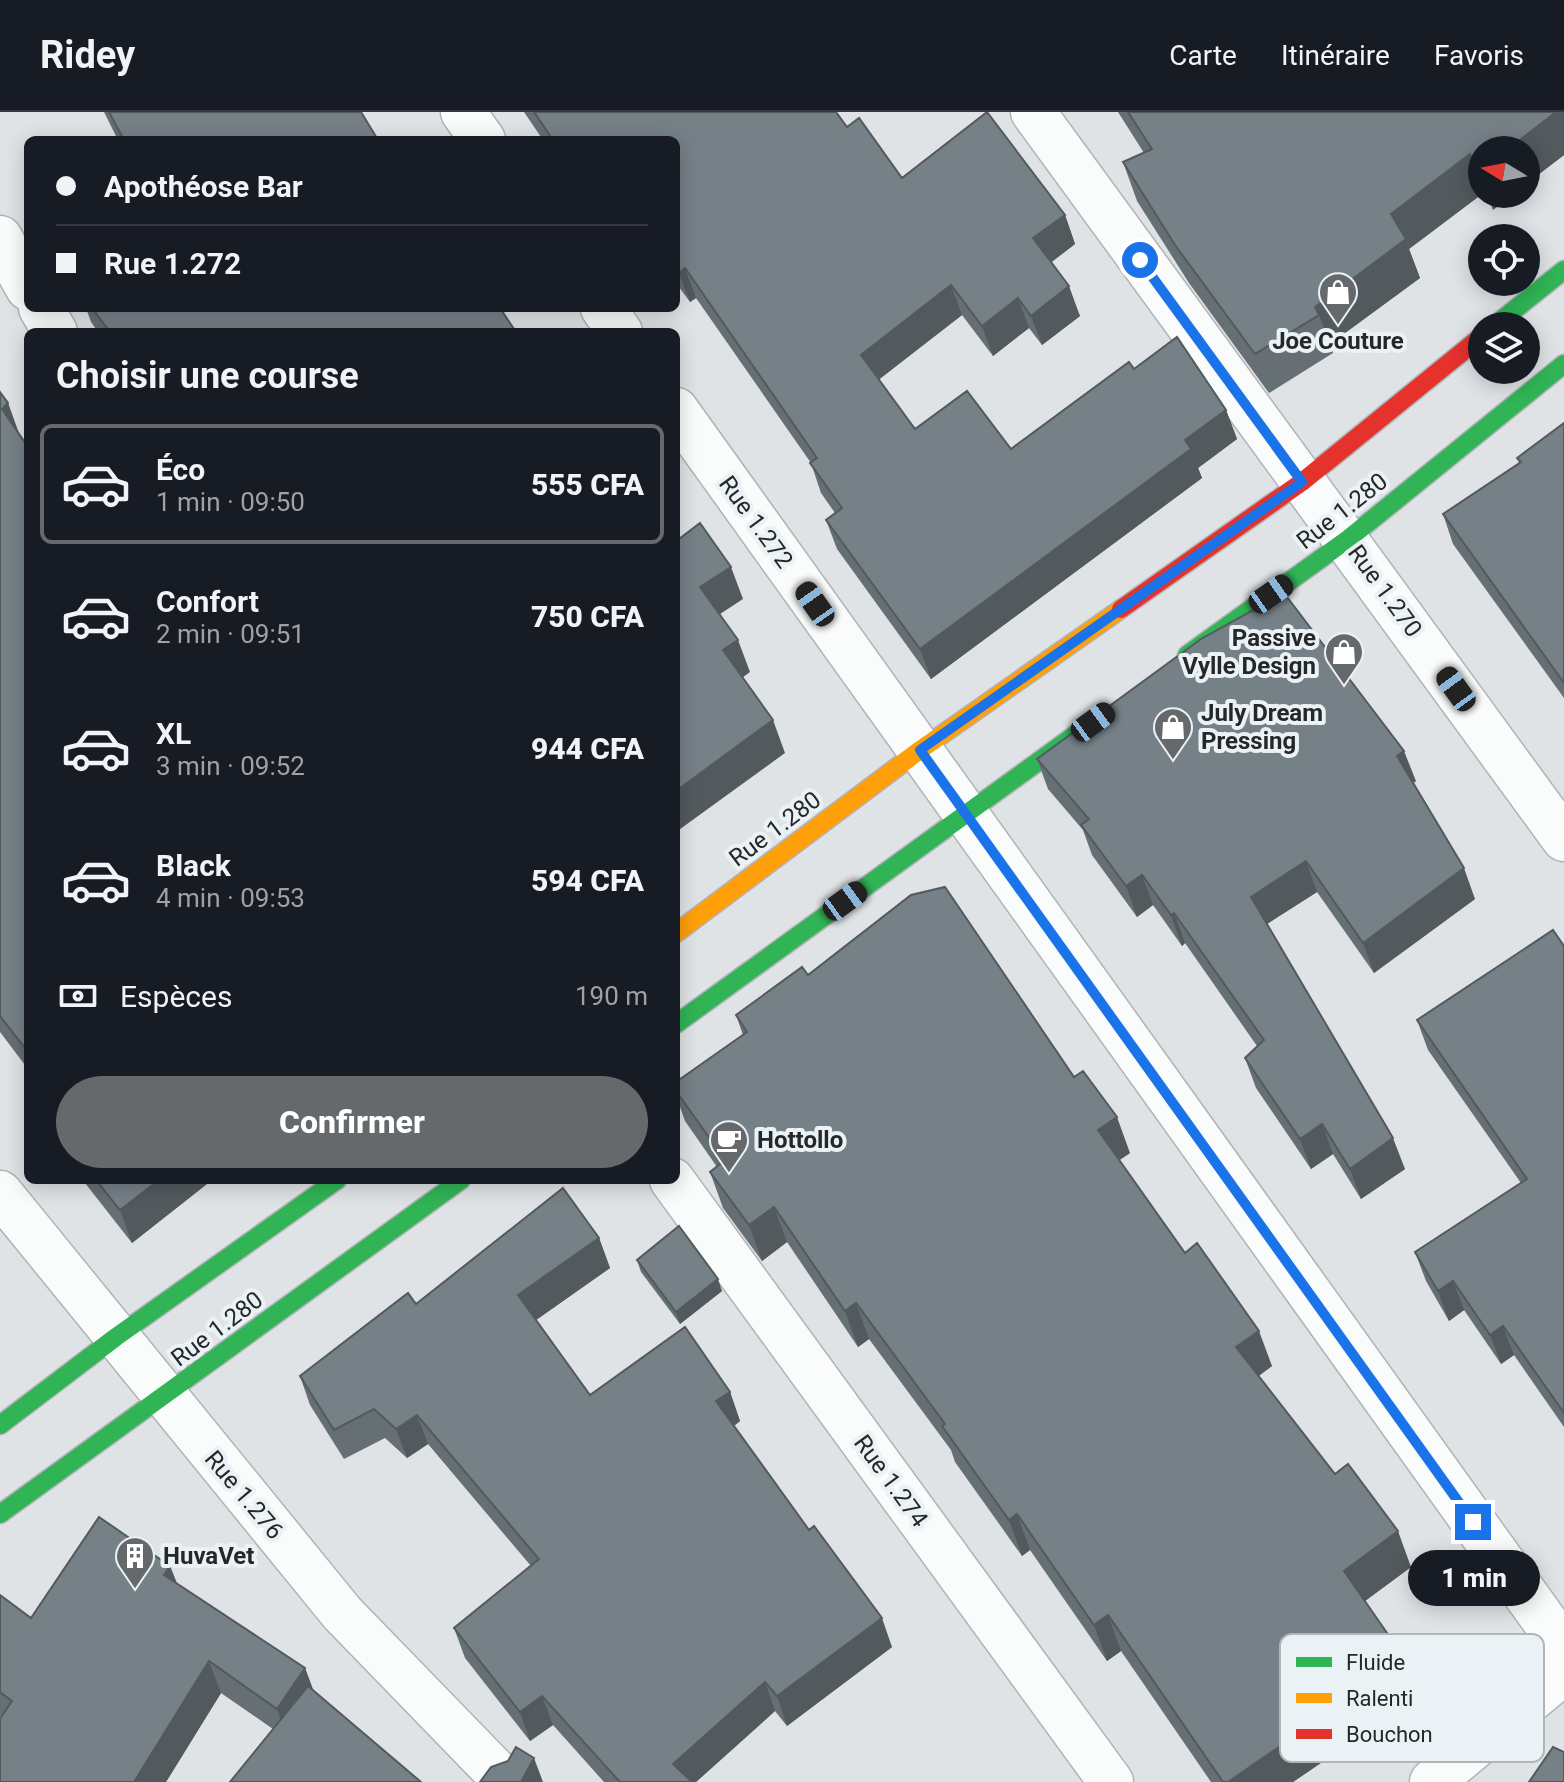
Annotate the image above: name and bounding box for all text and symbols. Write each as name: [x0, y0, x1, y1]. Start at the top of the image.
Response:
text: Ridey: [40, 33, 135, 77]
text: Carte: [1169, 39, 1237, 72]
text: Itinéraire: [1281, 39, 1390, 72]
text: Favoris: [1434, 39, 1524, 72]
north arrow: [1468, 136, 1540, 208]
map controls: [1468, 136, 1540, 384]
text: Apothéose Bar: [104, 169, 303, 204]
button: locate: [1468, 224, 1540, 296]
route start: [1122, 242, 1158, 278]
text: Rue 1.272: [104, 246, 241, 281]
shop icon: Joe Couture: [1317, 271, 1359, 326]
button: layers: [1468, 312, 1540, 384]
place label: Joe Couture: [1272, 327, 1404, 355]
text: Choisir une course: [56, 355, 359, 397]
icon: car: [60, 448, 132, 520]
text: Éco: [156, 452, 205, 487]
text: 555 CFA: [531, 467, 644, 502]
street label: Rue 1.280: [1291, 467, 1393, 555]
street label: Rue 1.272: [713, 470, 799, 574]
text: 1 min · 09:50: [156, 487, 305, 517]
street label: Rue 1.270: [1342, 539, 1428, 643]
car: [1244, 570, 1298, 618]
car: [791, 577, 839, 631]
icon: car: [60, 580, 132, 652]
text: Confort: [156, 584, 259, 619]
text: 750 CFA: [531, 599, 644, 634]
text: 2 min · 09:51: [156, 619, 305, 649]
place label: Passive Vylle Design: [1182, 624, 1316, 680]
shop icon: Passive Vylle Design: [1323, 631, 1365, 686]
car: [1432, 663, 1480, 715]
car: [1067, 698, 1119, 746]
place label: July Dream Pressing: [1201, 699, 1323, 755]
shop icon: July Dream Pressing: [1152, 706, 1194, 761]
icon: car: [60, 712, 132, 784]
text: XL: [156, 716, 191, 751]
text: 944 CFA: [531, 731, 644, 766]
text: 3 min · 09:52: [156, 751, 305, 781]
street label: Rue 1.280: [724, 786, 826, 872]
icon: car: [60, 844, 132, 916]
text: Black: [156, 848, 231, 883]
text: 594 CFA: [531, 863, 644, 898]
car: [819, 877, 871, 925]
text: 4 min · 09:53: [156, 883, 305, 913]
icon: cash: [56, 974, 100, 1018]
text: Espèces: [120, 979, 232, 1014]
text: 190 m: [575, 981, 648, 1011]
button: Confirmer: [56, 1076, 648, 1168]
cafe icon: Hottollo: [708, 1119, 750, 1174]
place label: Hottollo: [757, 1126, 843, 1154]
street label: Rue 1.280: [166, 1286, 268, 1372]
street label: Rue 1.274: [848, 1429, 934, 1533]
street label: Rue 1.276: [199, 1445, 289, 1545]
route end: [1455, 1504, 1491, 1540]
building icon: HuvaVet: [114, 1535, 156, 1590]
place label: HuvaVet: [163, 1542, 254, 1570]
callout: 1 min: [1407, 1550, 1539, 1606]
text: 1 min: [1441, 1563, 1507, 1593]
legend: [1280, 1634, 1544, 1762]
text: Fluide: [1346, 1650, 1405, 1675]
text: Ralenti: [1346, 1686, 1413, 1711]
text: Bouchon: [1346, 1722, 1433, 1747]

